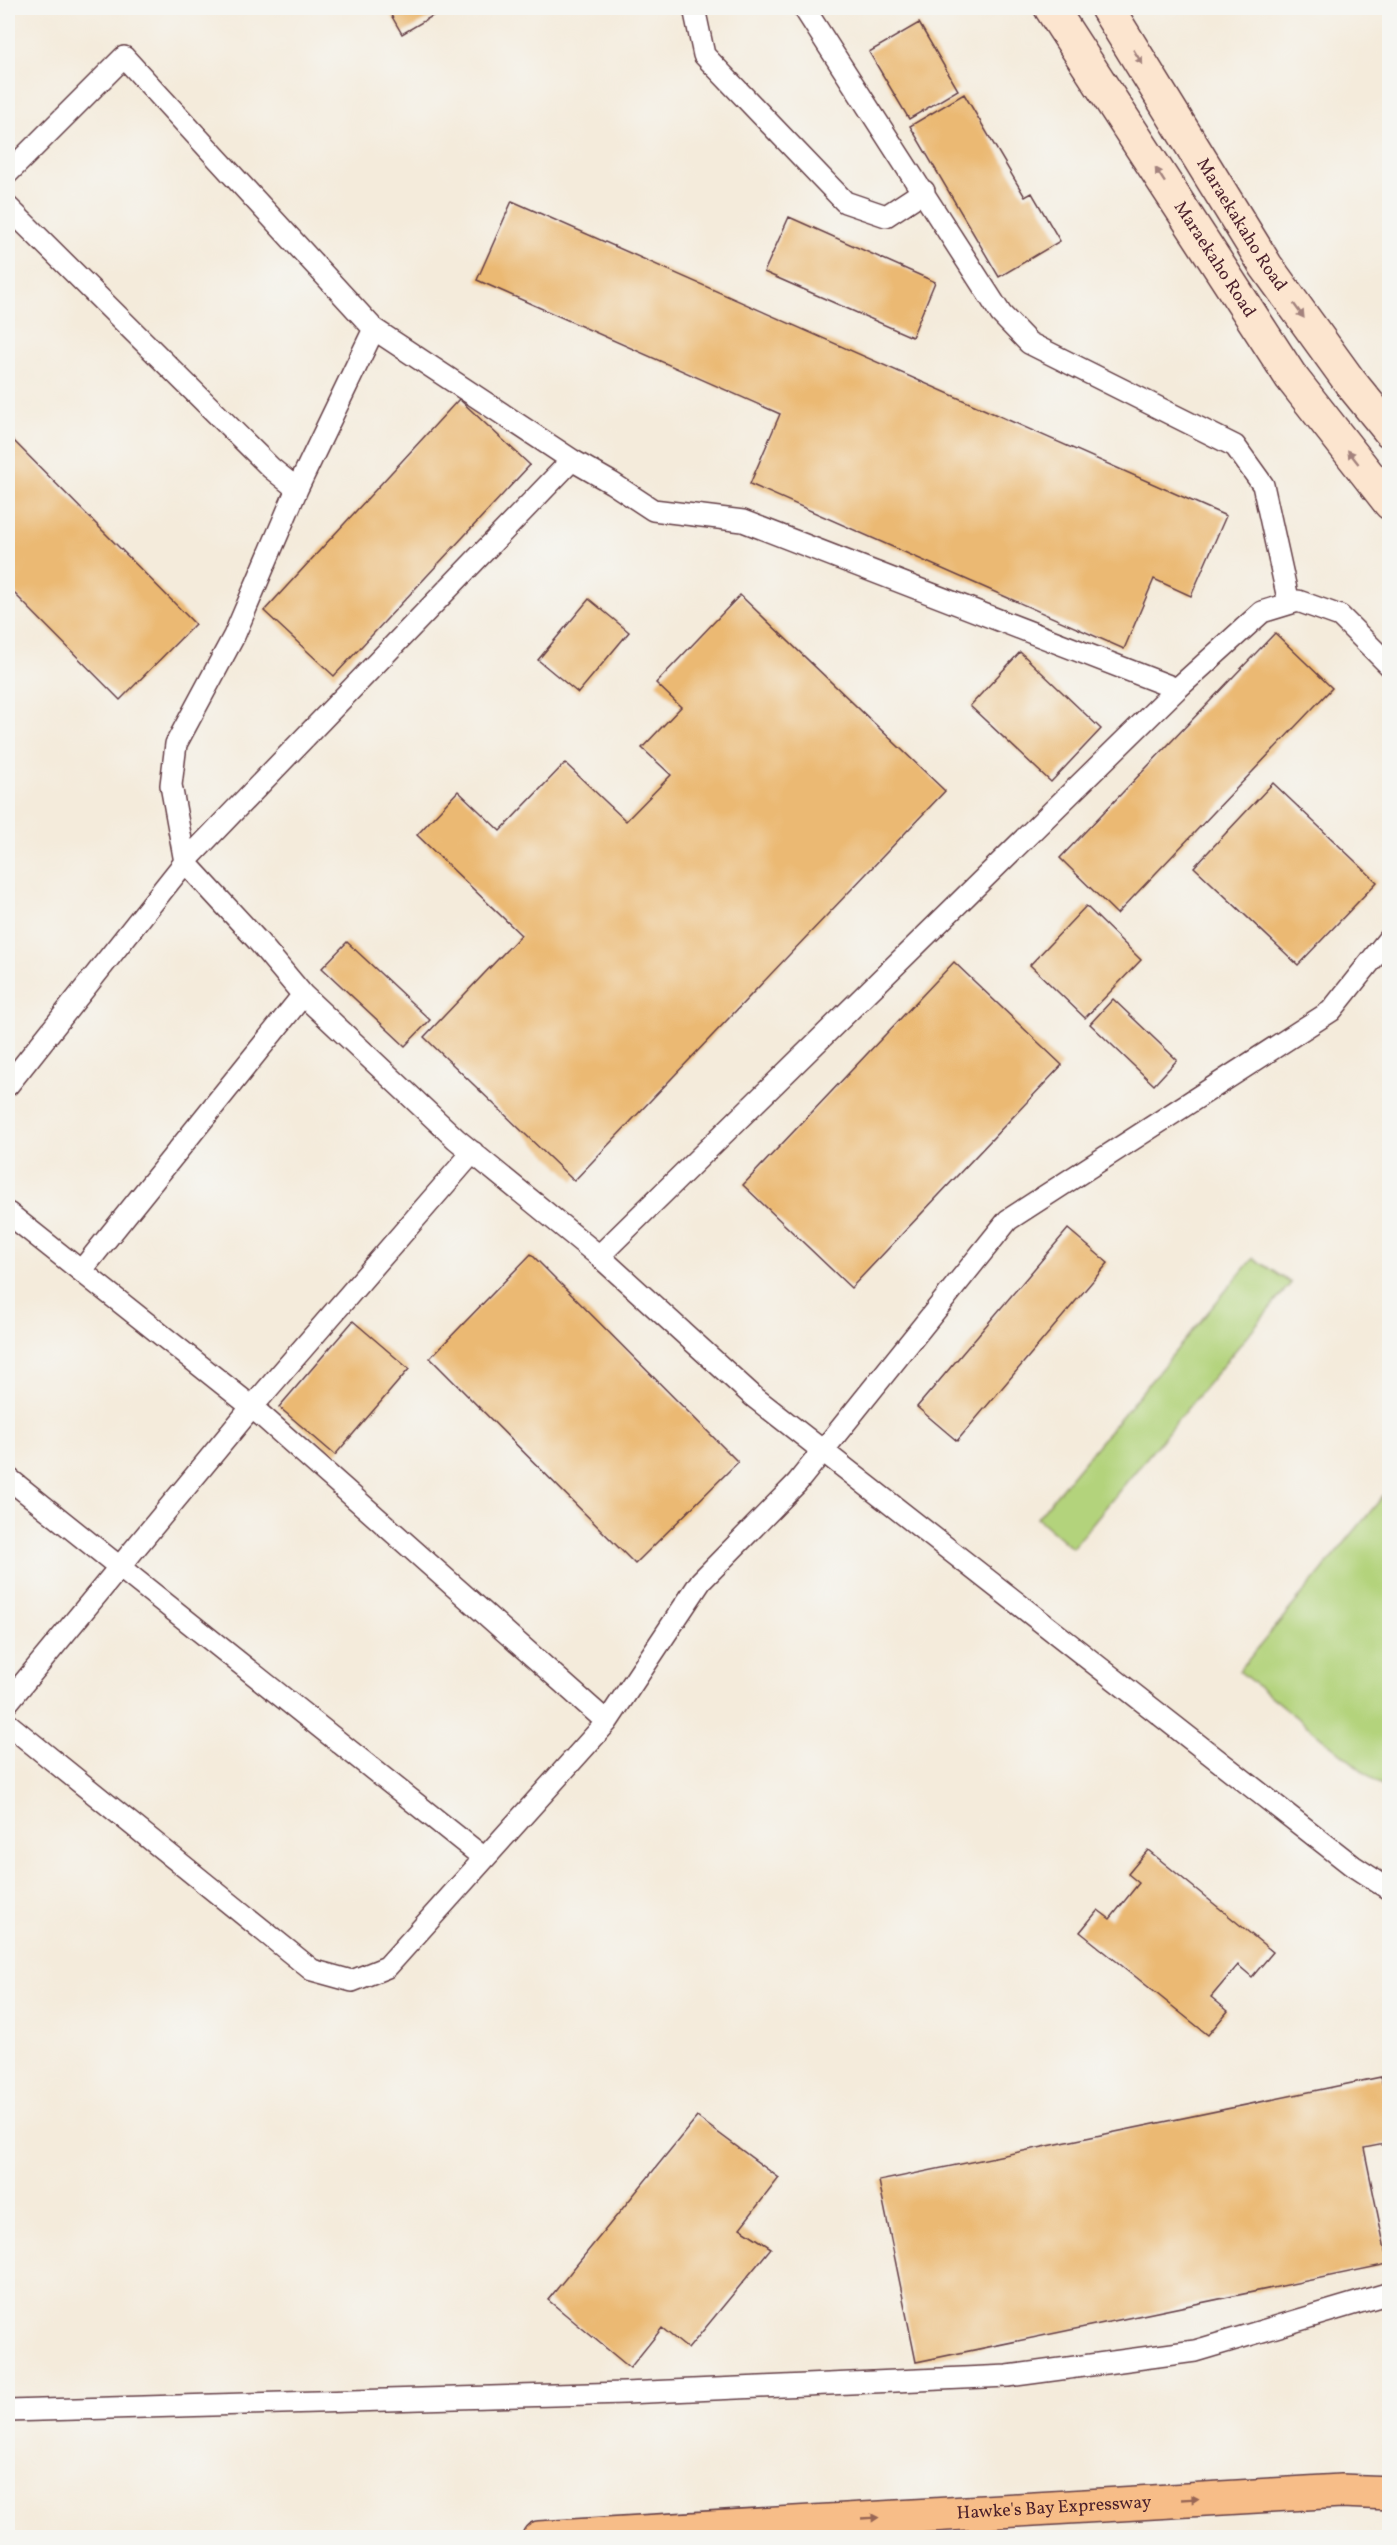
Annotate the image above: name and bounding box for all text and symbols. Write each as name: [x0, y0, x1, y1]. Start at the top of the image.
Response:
one-way arrow: [1133, 49, 1144, 65]
street label: Maraekakaho Road: [1190, 153, 1293, 296]
one-way arrow: [1155, 167, 1166, 183]
street label: Maraekaho Road: [1168, 196, 1262, 323]
one-way arrow: [1292, 303, 1304, 318]
one-way arrow: [1347, 449, 1360, 465]
street label: Hawke's Bay Expressway: [956, 2490, 1152, 2526]
one-way arrow: [1181, 2494, 1200, 2504]
one-way arrow: [861, 2513, 880, 2523]

